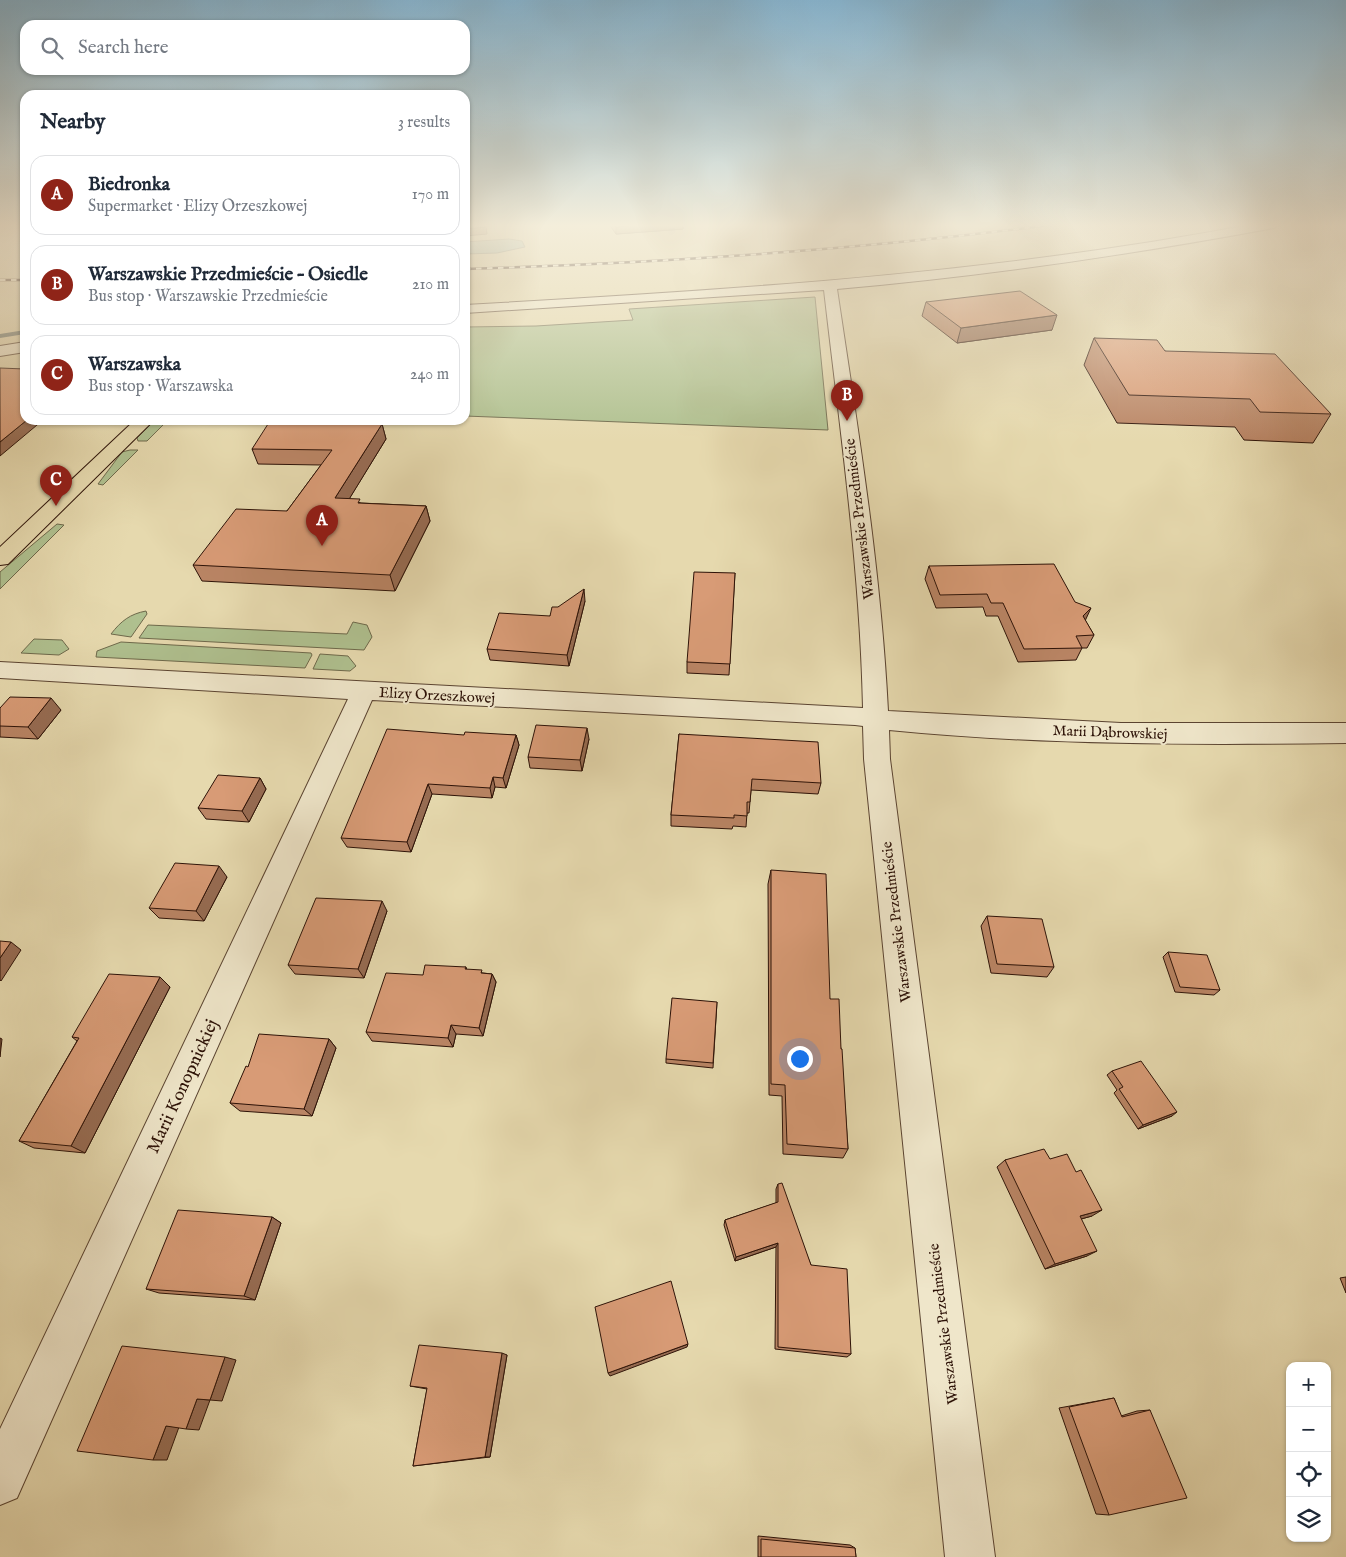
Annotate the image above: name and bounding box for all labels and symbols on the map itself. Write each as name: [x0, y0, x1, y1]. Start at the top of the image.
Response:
pin: B: [831, 380, 863, 421]
street label: Warszawskie Przedmieście: [840, 437, 879, 601]
pin: C: [40, 465, 72, 506]
pin: A: [306, 505, 338, 546]
street label: Elizy Orzeszkowej: [378, 683, 495, 708]
street label: Marii Dąbrowskiej: [1052, 721, 1168, 744]
street label: Warszawskie Przedmieście: [877, 840, 916, 1004]
street label: Marii Konopnickiej: [142, 1016, 225, 1157]
your location: [787, 1046, 813, 1072]
street label: Warszawskie Przedmieście: [924, 1242, 963, 1406]

